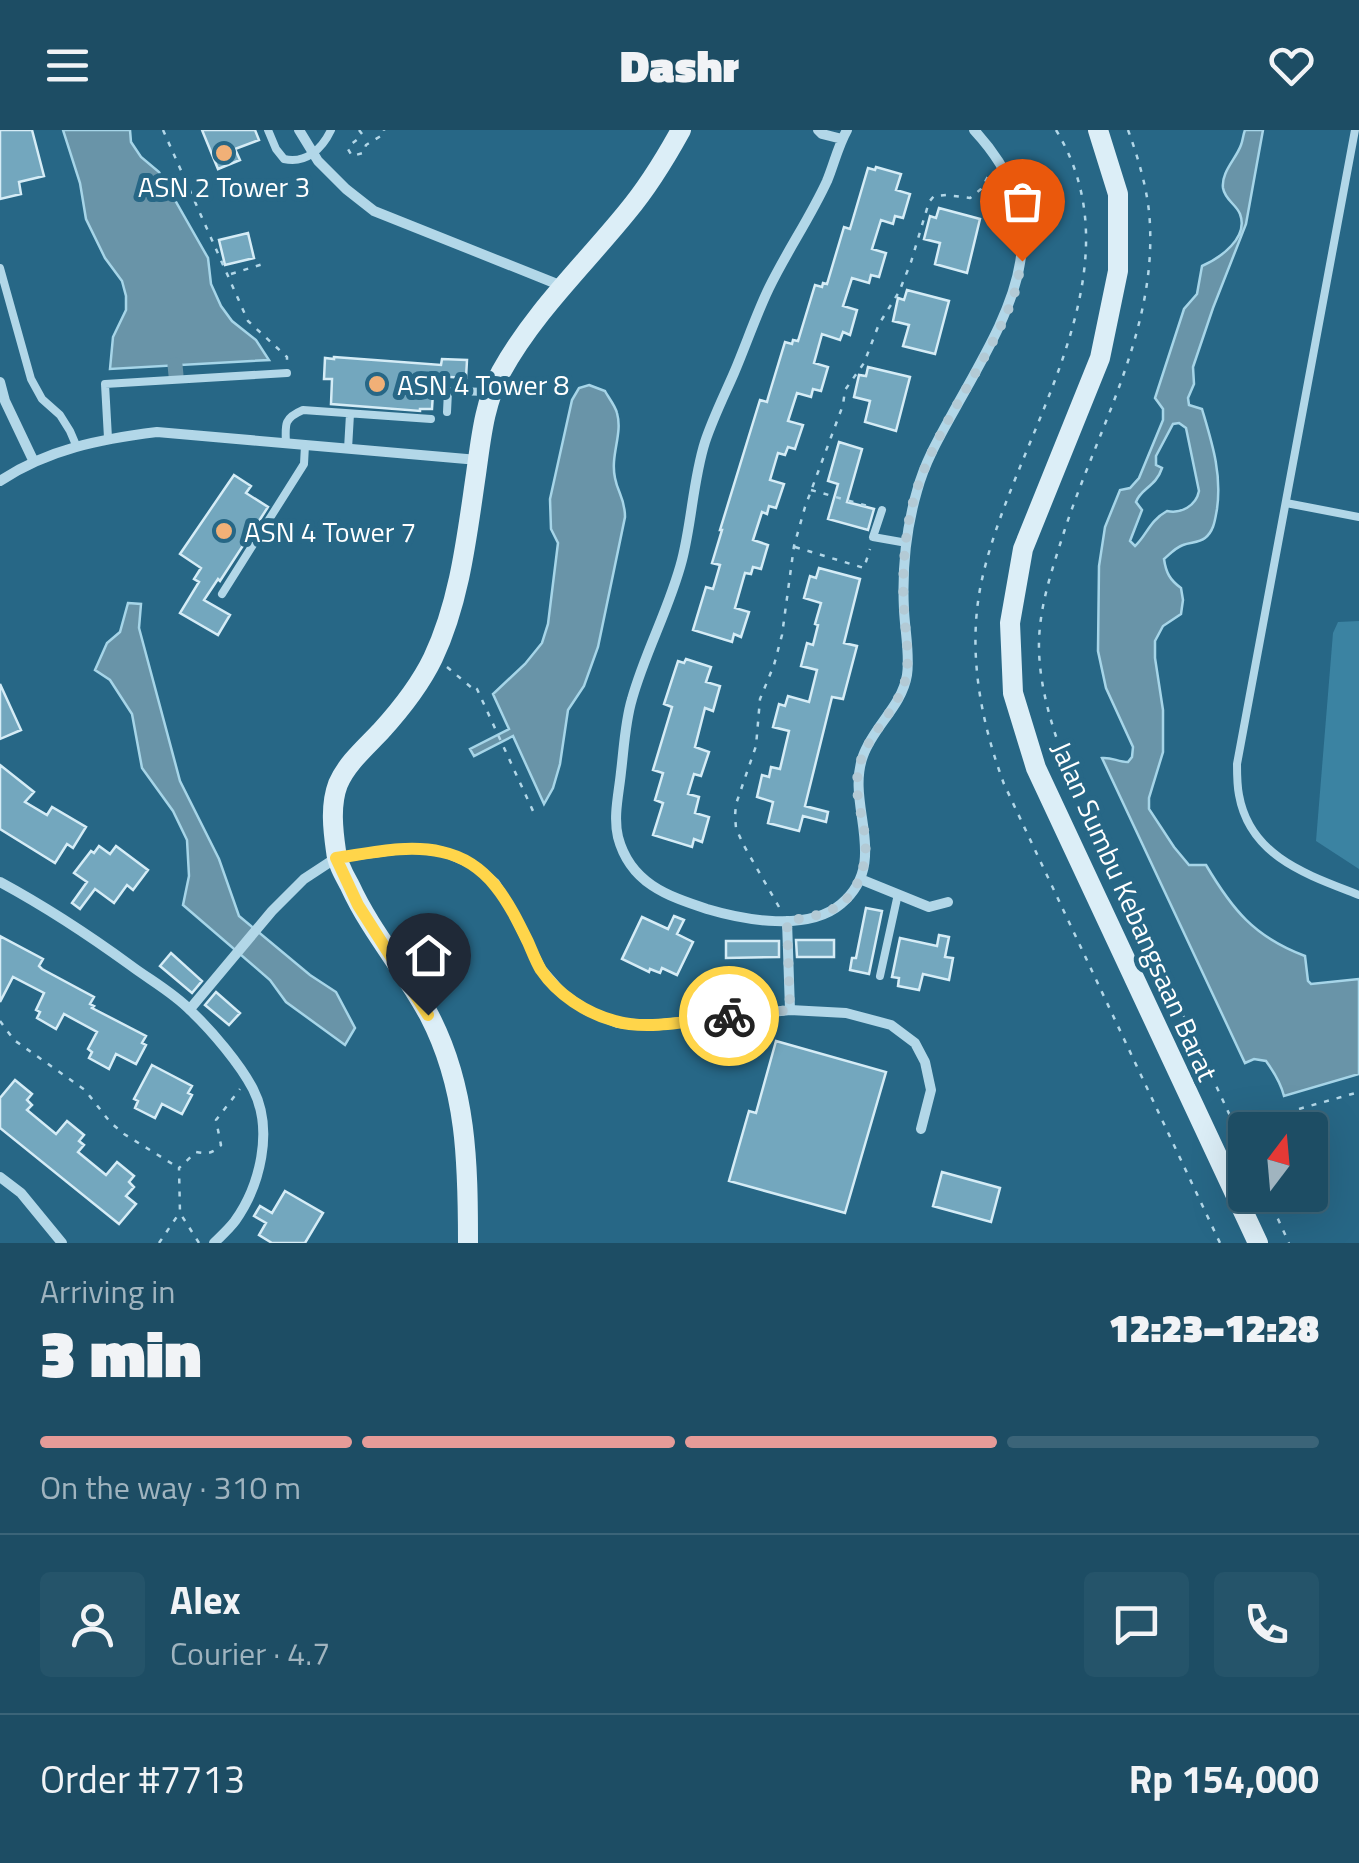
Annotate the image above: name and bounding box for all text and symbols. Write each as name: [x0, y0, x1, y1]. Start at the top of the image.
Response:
text: Dashr: [620, 31, 739, 99]
icon: menu: [40, 38, 95, 93]
icon: heart: [1264, 38, 1319, 93]
marker: ASN 2 Tower 3: [213, 142, 235, 164]
pin: [980, 159, 1065, 262]
place label: ASN 2 Tower 3: [138, 165, 310, 208]
icon: bag: [995, 174, 1050, 229]
place label: ASN 4 Tower 8: [397, 363, 569, 406]
marker: ASN 4 Tower 8: [366, 373, 388, 395]
place label: ASN 4 Tower 7: [244, 510, 416, 553]
marker: ASN 4 Tower 7: [213, 520, 235, 542]
street label: Jalan Sumbu Kebangsaan Barat: [1041, 734, 1230, 1088]
pin: [386, 913, 471, 1016]
icon: home: [401, 928, 456, 983]
courier: [679, 966, 779, 1066]
icon: bike: [702, 989, 757, 1044]
north arrow: [1228, 1112, 1328, 1212]
map controls: [1228, 1112, 1328, 1212]
text: Arriving in: [40, 1267, 176, 1315]
text: 12:23–12:28: [1109, 1299, 1319, 1357]
text: 3 min: [40, 1303, 201, 1402]
text: On the way · 310 m: [40, 1463, 301, 1511]
text: Alex: [170, 1571, 241, 1629]
button: person: [40, 1572, 145, 1677]
button: chat: [1084, 1572, 1189, 1677]
button: phone: [1214, 1572, 1319, 1677]
text: Courier · 4.7: [170, 1629, 330, 1677]
text: Order #7713: [40, 1750, 245, 1808]
text: Rp 154,000: [1129, 1750, 1319, 1808]

